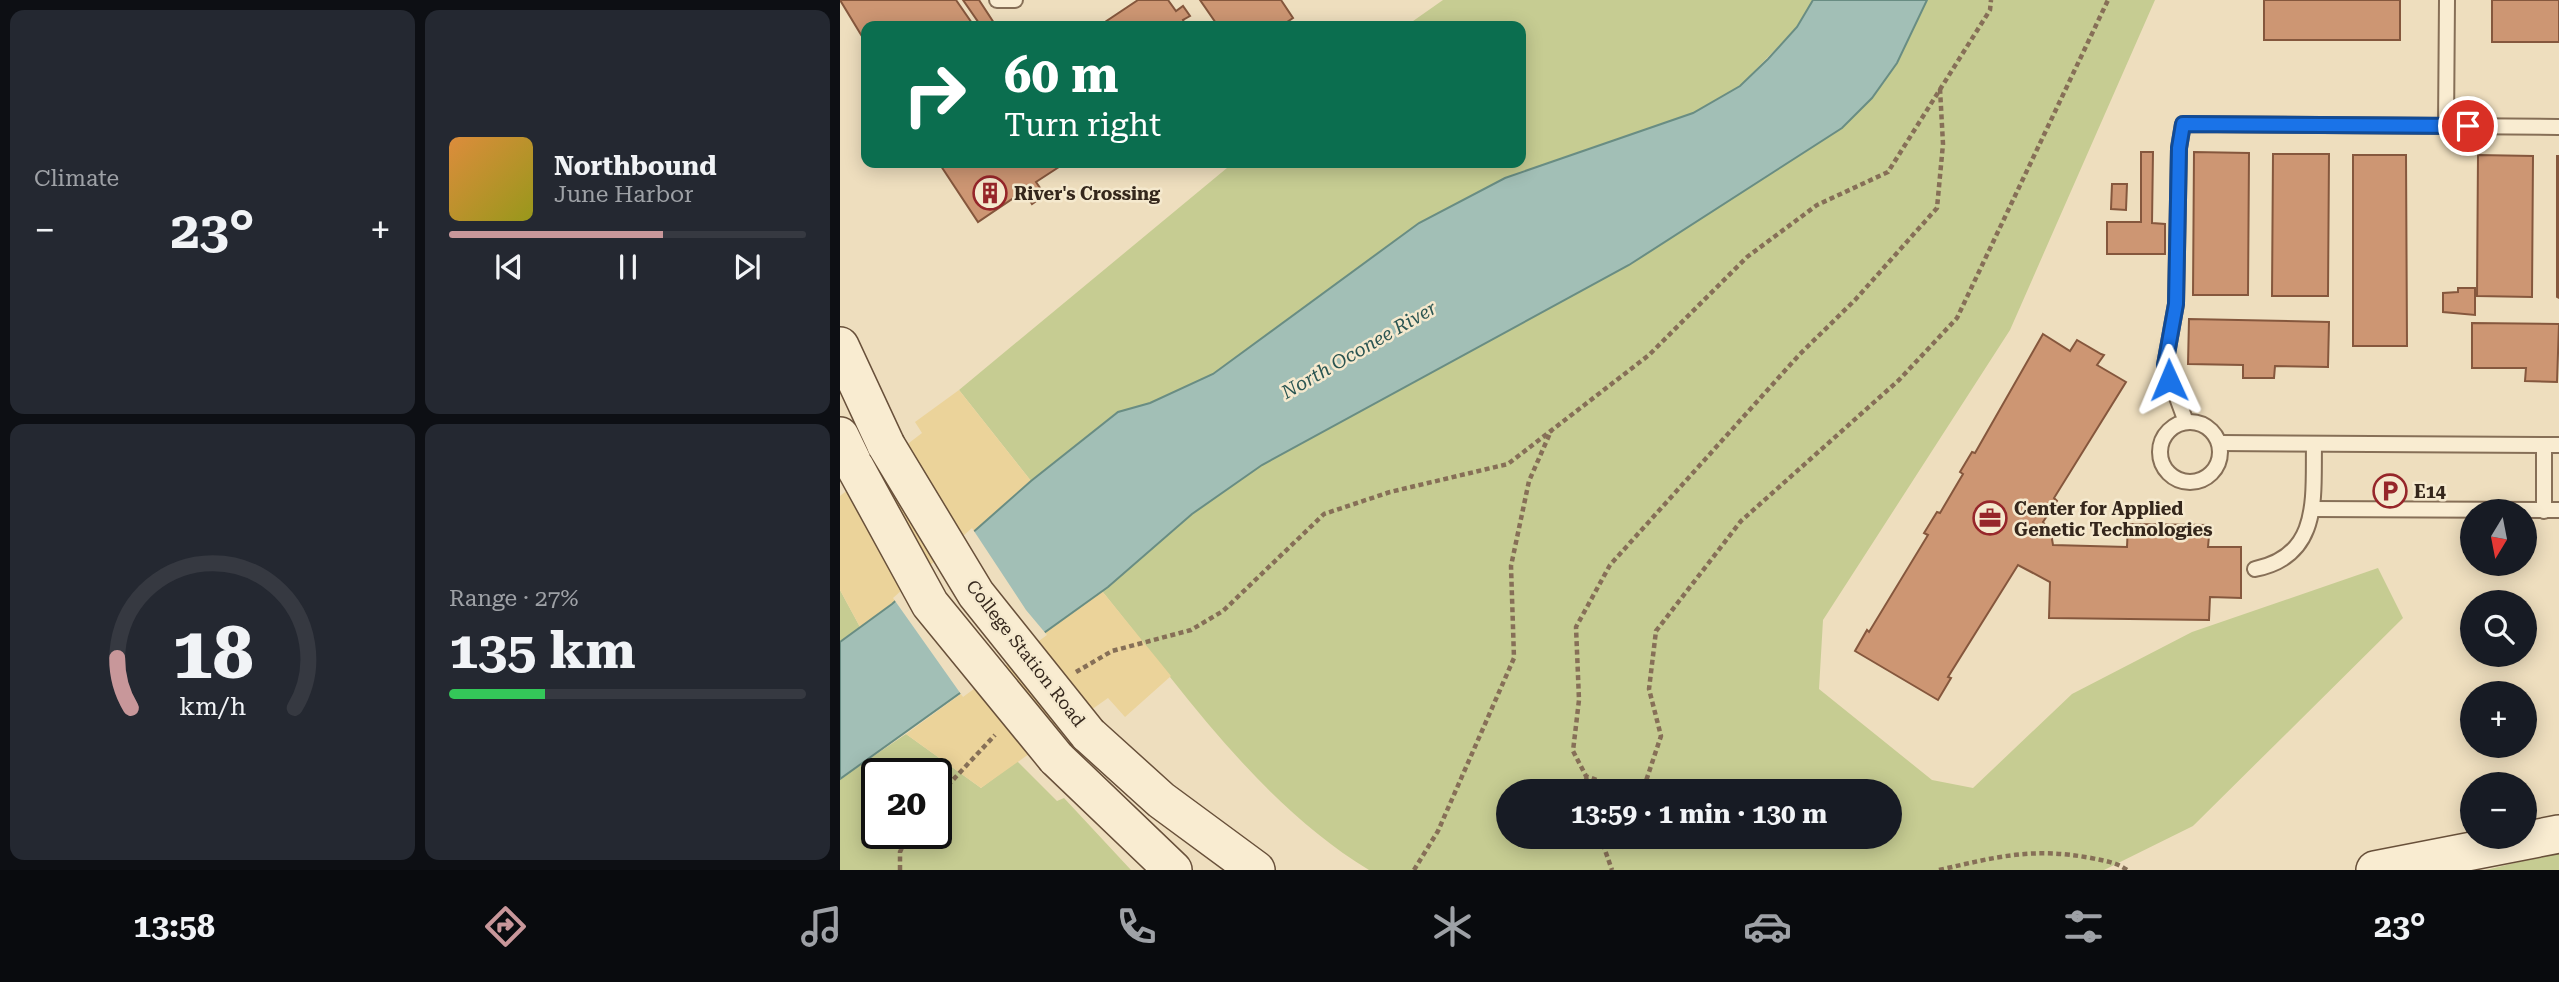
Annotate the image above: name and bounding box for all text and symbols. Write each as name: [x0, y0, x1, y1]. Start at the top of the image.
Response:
text: 60 m: [1004, 47, 1119, 104]
icon: right: [889, 49, 980, 140]
pin: [2438, 96, 2498, 156]
text: Turn right: [1004, 106, 1161, 144]
icon: arrive: [2449, 107, 2487, 145]
text: Northbound: [554, 151, 717, 181]
text: Climate: [34, 165, 119, 192]
building icon: River's Crossing: [971, 174, 1009, 212]
text: June Harbor: [554, 181, 694, 208]
place label: River's Crossing: [1014, 183, 1161, 204]
text: 23°: [170, 200, 255, 261]
text: −: [34, 208, 55, 252]
text: +: [370, 208, 391, 252]
icon: previous: [490, 248, 528, 286]
icon: pause: [609, 248, 647, 286]
icon: next: [728, 248, 766, 286]
water label: North Oconee River: [1276, 296, 1441, 404]
position arrow: [2132, 343, 2206, 417]
parking icon: E14: [2371, 472, 2409, 510]
place label: E14: [2414, 481, 2446, 502]
place label: Center for Applied Genetic Technologies: [2014, 498, 2212, 540]
office icon: Center for Applied Genetic Technologies: [1971, 499, 2009, 537]
north arrow: [2460, 499, 2538, 576]
map controls: [2460, 499, 2537, 849]
street label: College Station Road: [962, 575, 1090, 731]
text: Range · 27%: [449, 585, 578, 612]
button: search: [2460, 590, 2537, 667]
text: 18: [172, 611, 253, 696]
text: 135 km: [449, 620, 636, 681]
button: +: [2460, 681, 2537, 758]
text: km/h: [179, 692, 246, 721]
speed limit sign: 20: [861, 758, 952, 849]
button: −: [2460, 772, 2537, 849]
text: 13:59 · 1 min · 130 m: [1571, 799, 1827, 829]
icon: directions: [481, 902, 530, 951]
icon: music: [797, 902, 846, 951]
icon: phone: [1112, 902, 1161, 951]
icon: climate: [1428, 902, 1477, 951]
icon: car: [1743, 902, 1792, 951]
icon: filters: [2059, 902, 2108, 951]
text: 13:58: [133, 907, 215, 945]
text: 23°: [2374, 907, 2426, 945]

